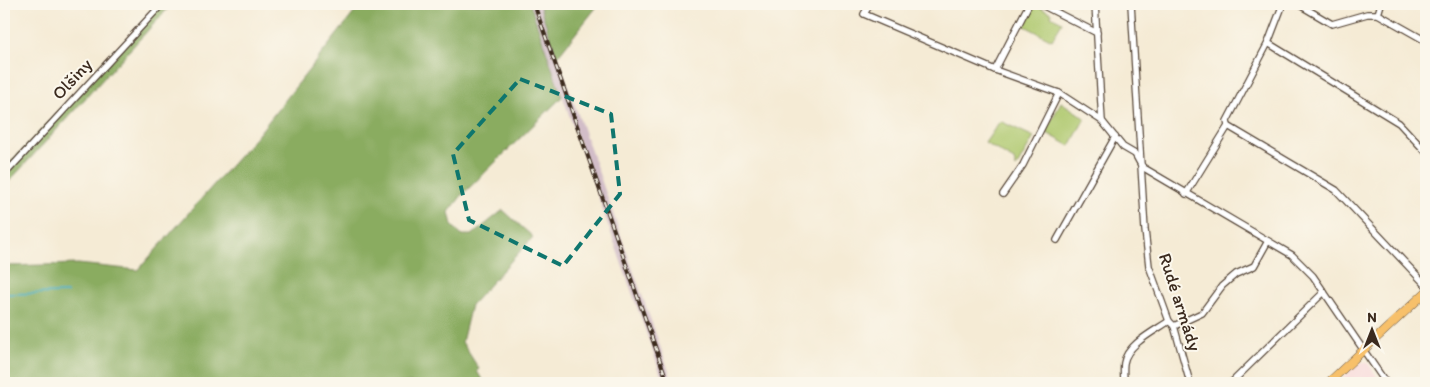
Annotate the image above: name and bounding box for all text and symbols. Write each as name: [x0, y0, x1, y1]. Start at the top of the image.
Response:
street label: Olšiny: [47, 53, 97, 104]
street label: Rudé armády: [1154, 250, 1206, 354]
north arrow: [1348, 304, 1398, 354]
text: N: [1367, 309, 1377, 326]

